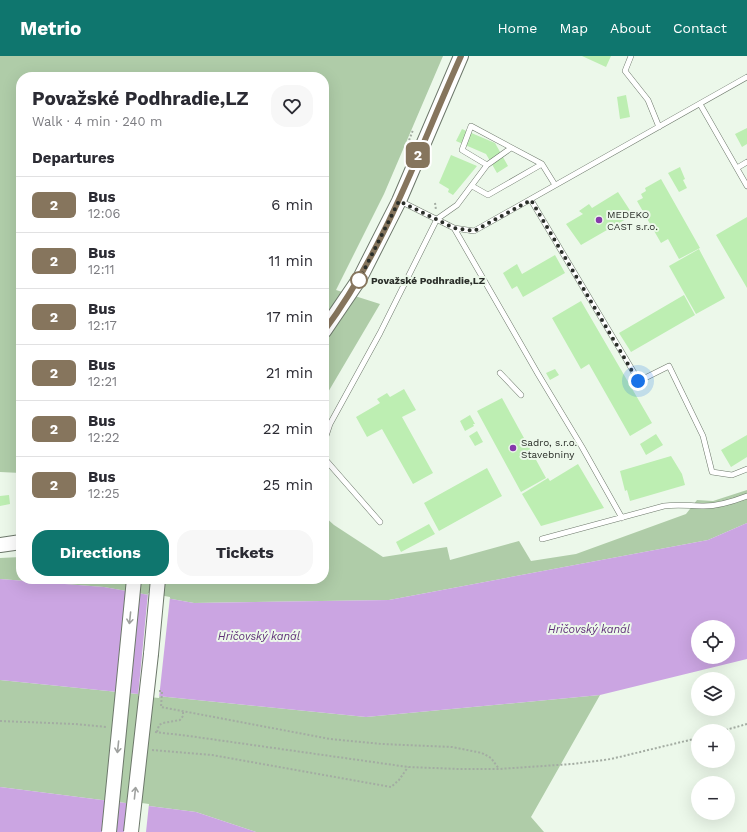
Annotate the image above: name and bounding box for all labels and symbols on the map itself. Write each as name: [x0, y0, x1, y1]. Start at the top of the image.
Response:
line badge: 2: [405, 142, 431, 168]
place label: MEDEKO CAST s.r.o.: [607, 209, 658, 232]
marker: MEDEKO CAST s.r.o.: [594, 215, 604, 225]
marker: Považské Podhradie,LZ: [350, 271, 368, 289]
place label: Považské Podhradie,LZ: [371, 275, 486, 286]
your location: [628, 371, 648, 391]
place label: Sadro, s.r.o. Stavebniny: [521, 437, 577, 460]
marker: Sadro, s.r.o. Stavebniny: [508, 443, 518, 453]
one-way arrow: [127, 611, 134, 624]
water label: Hričovský kanál: [548, 623, 631, 636]
water label: Hričovský kanál: [218, 630, 301, 643]
one-way arrow: [114, 740, 121, 753]
one-way arrow: [132, 787, 139, 800]

